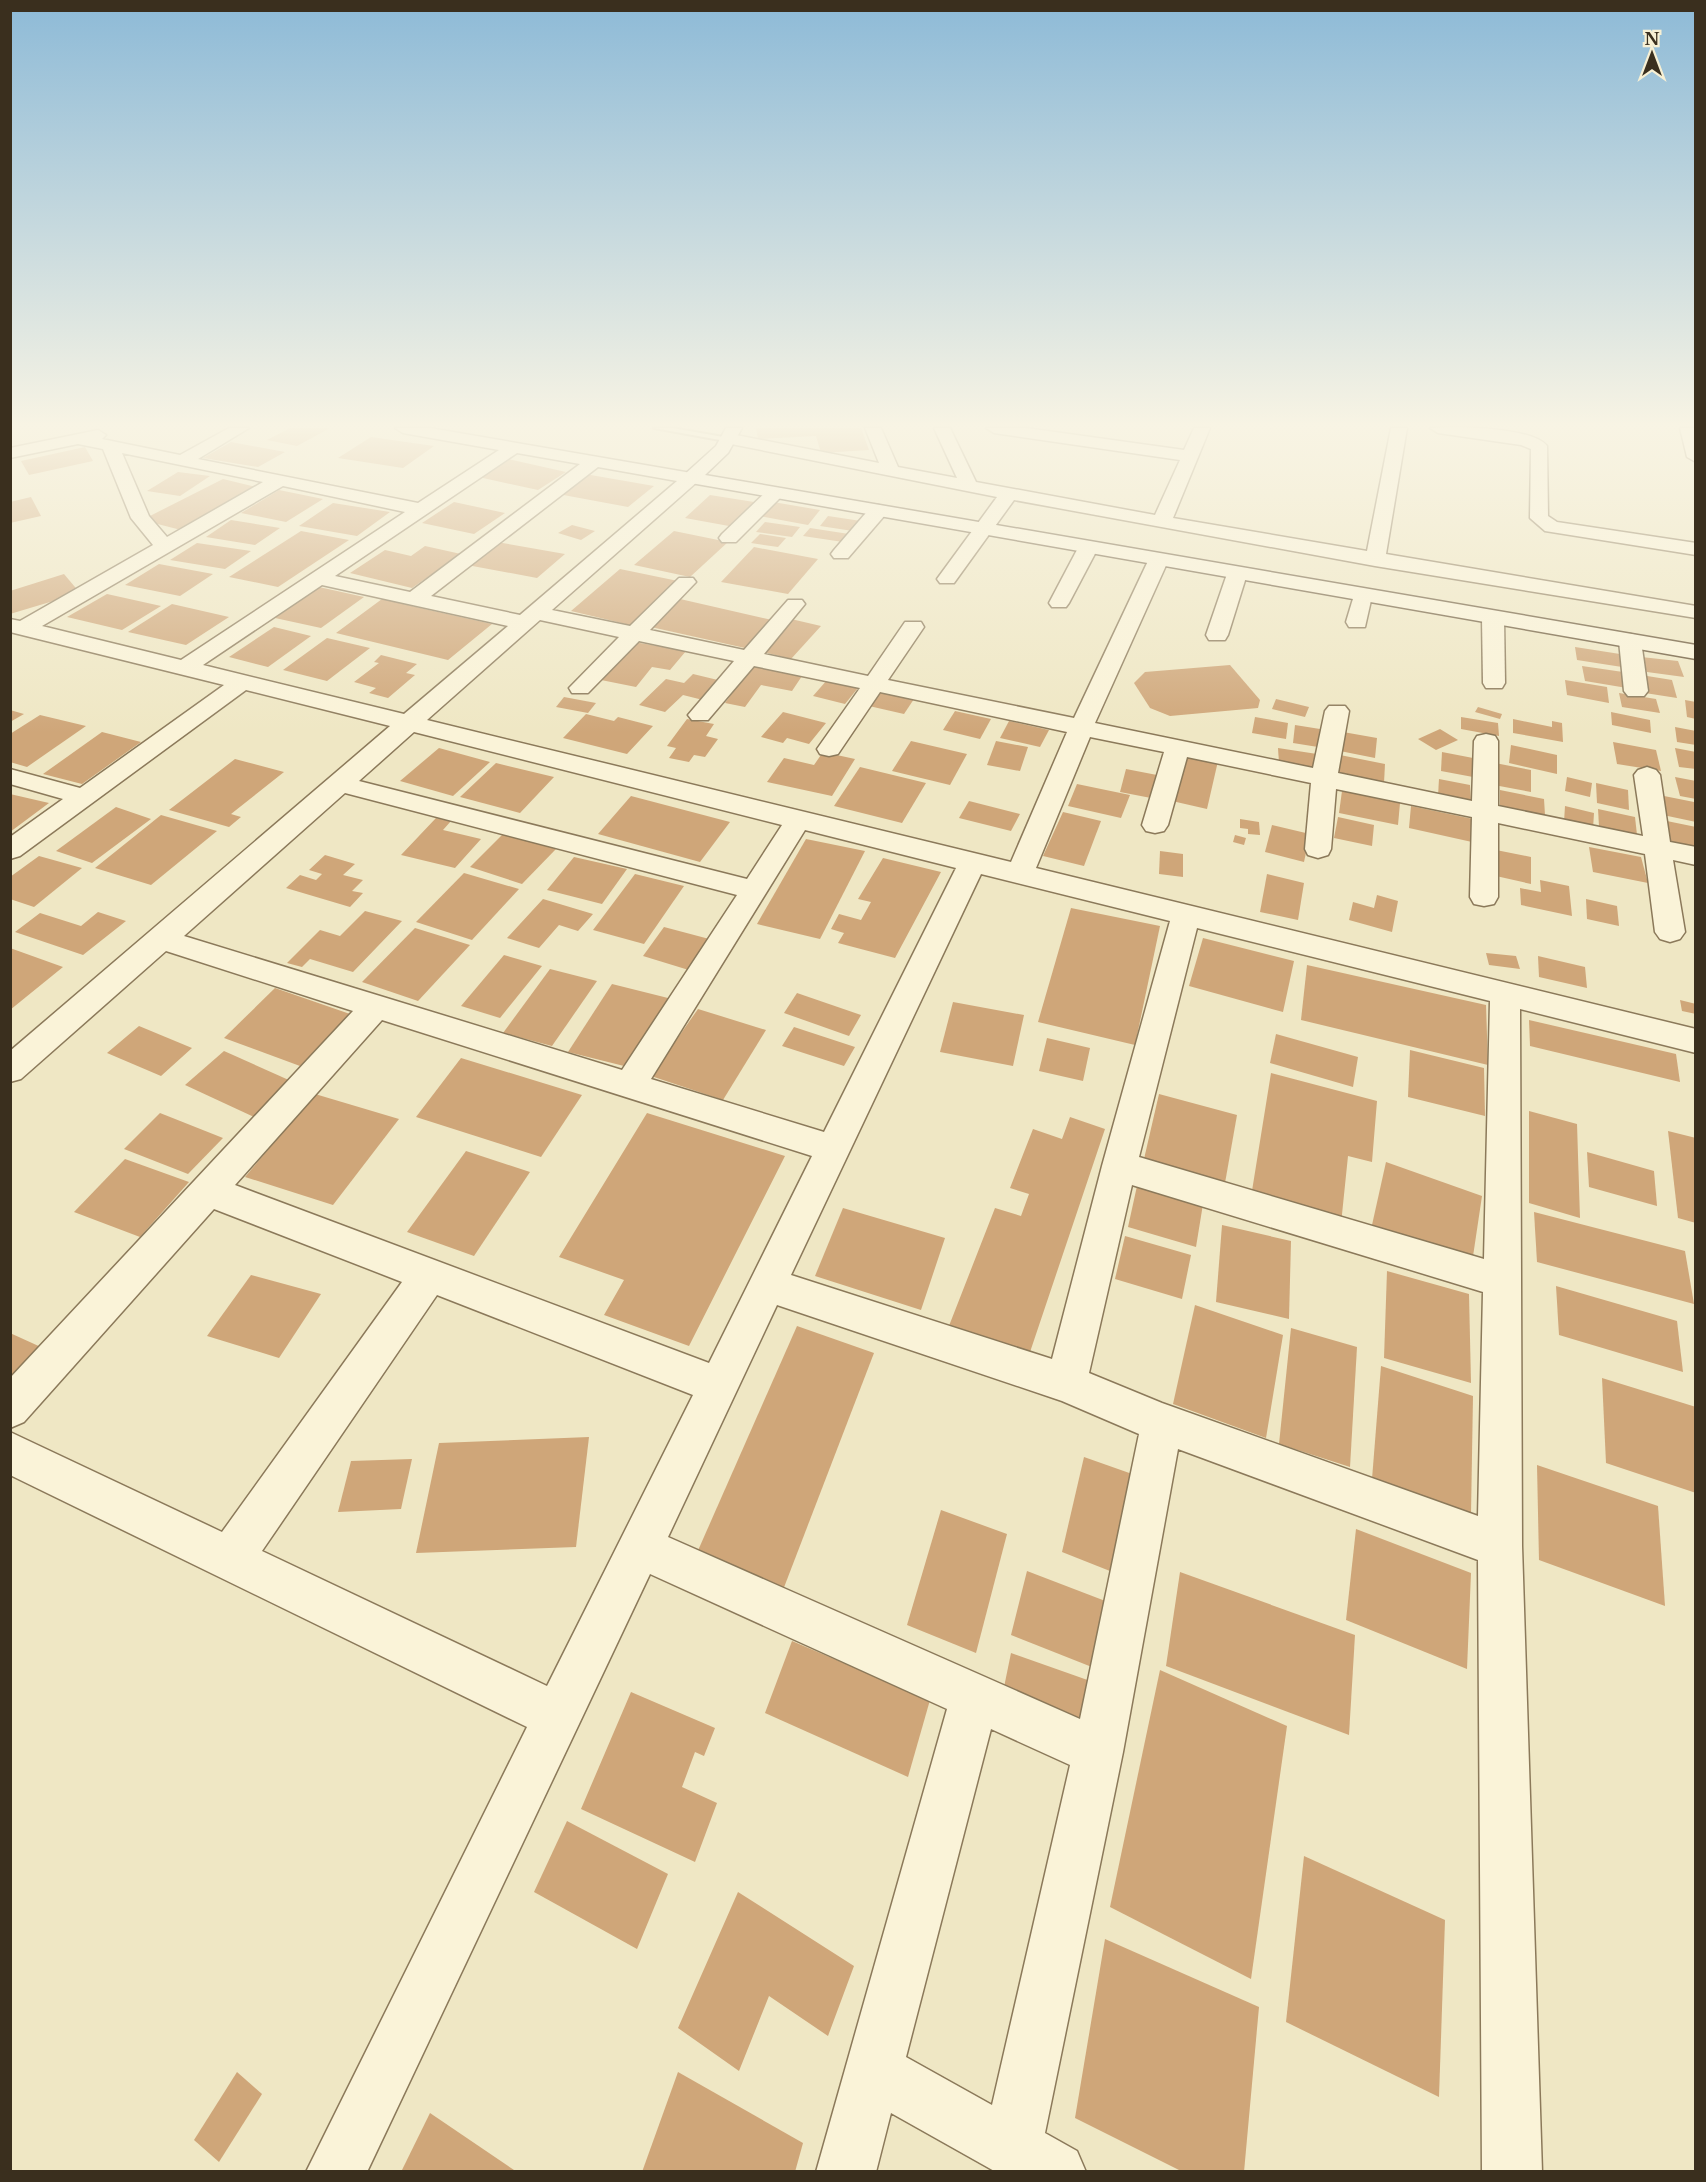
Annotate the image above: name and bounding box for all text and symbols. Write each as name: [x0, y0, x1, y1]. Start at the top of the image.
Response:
north arrow: [1622, 24, 1682, 84]
text: N: [1644, 29, 1660, 49]

